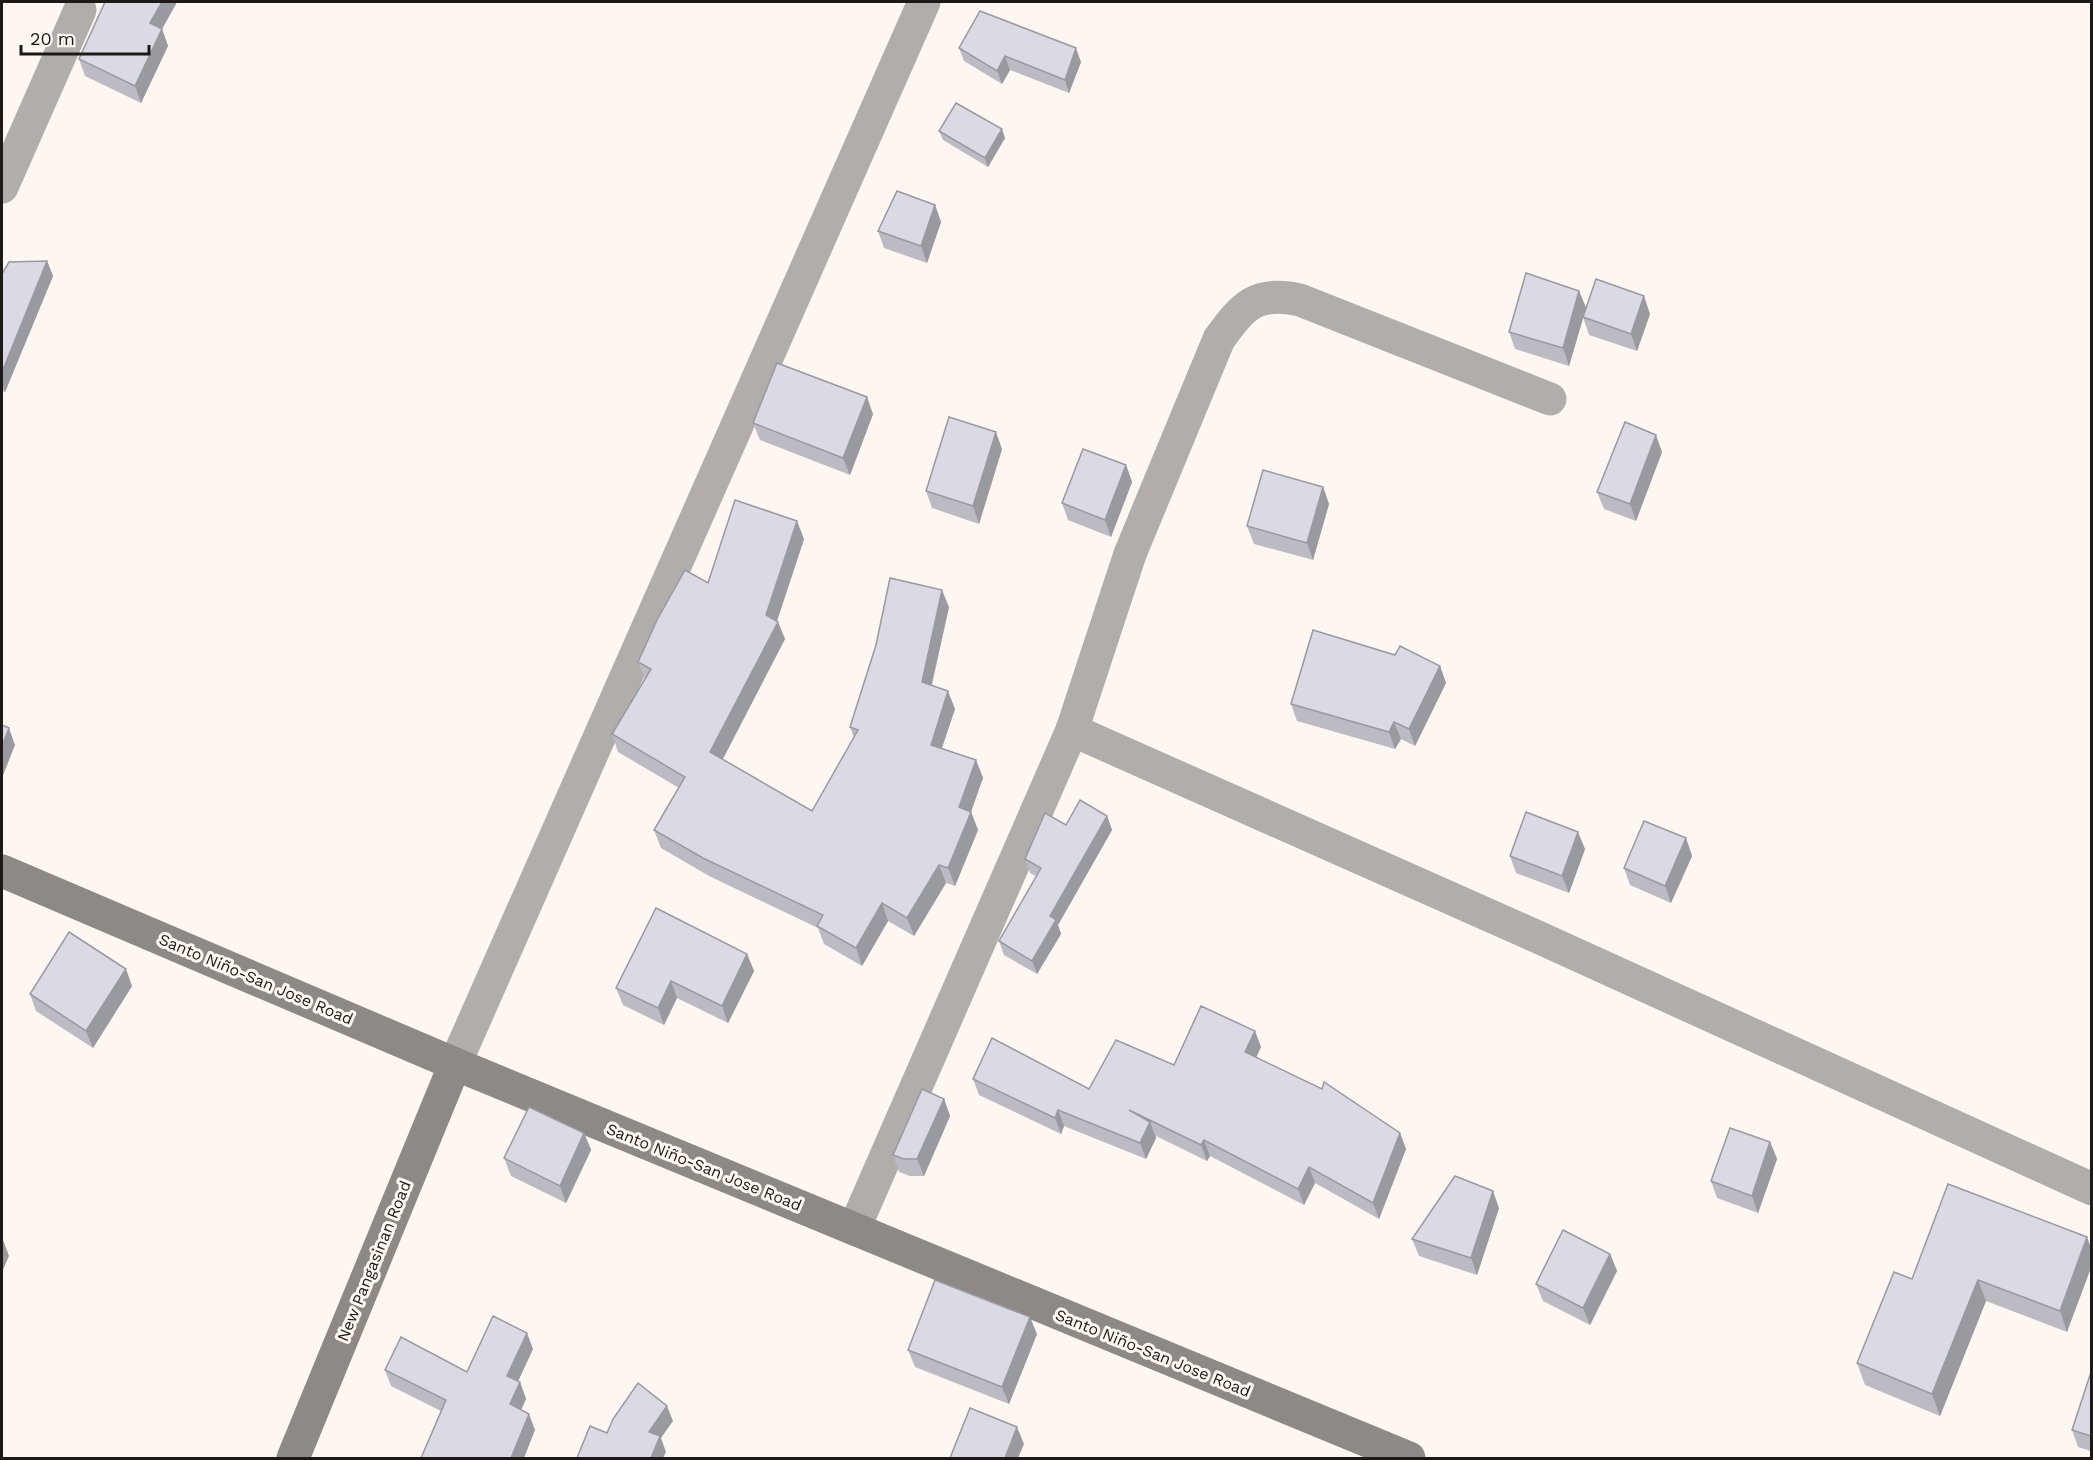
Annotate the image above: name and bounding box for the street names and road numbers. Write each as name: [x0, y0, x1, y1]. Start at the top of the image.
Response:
street label: Santo Niño-San Jose Road: [156, 929, 356, 1029]
street label: Santo Niño-San Jose Road: [604, 1119, 804, 1215]
street label: New Pangasinan Road: [333, 1178, 415, 1344]
street label: Santo Niño-San Jose Road: [1053, 1305, 1253, 1401]

